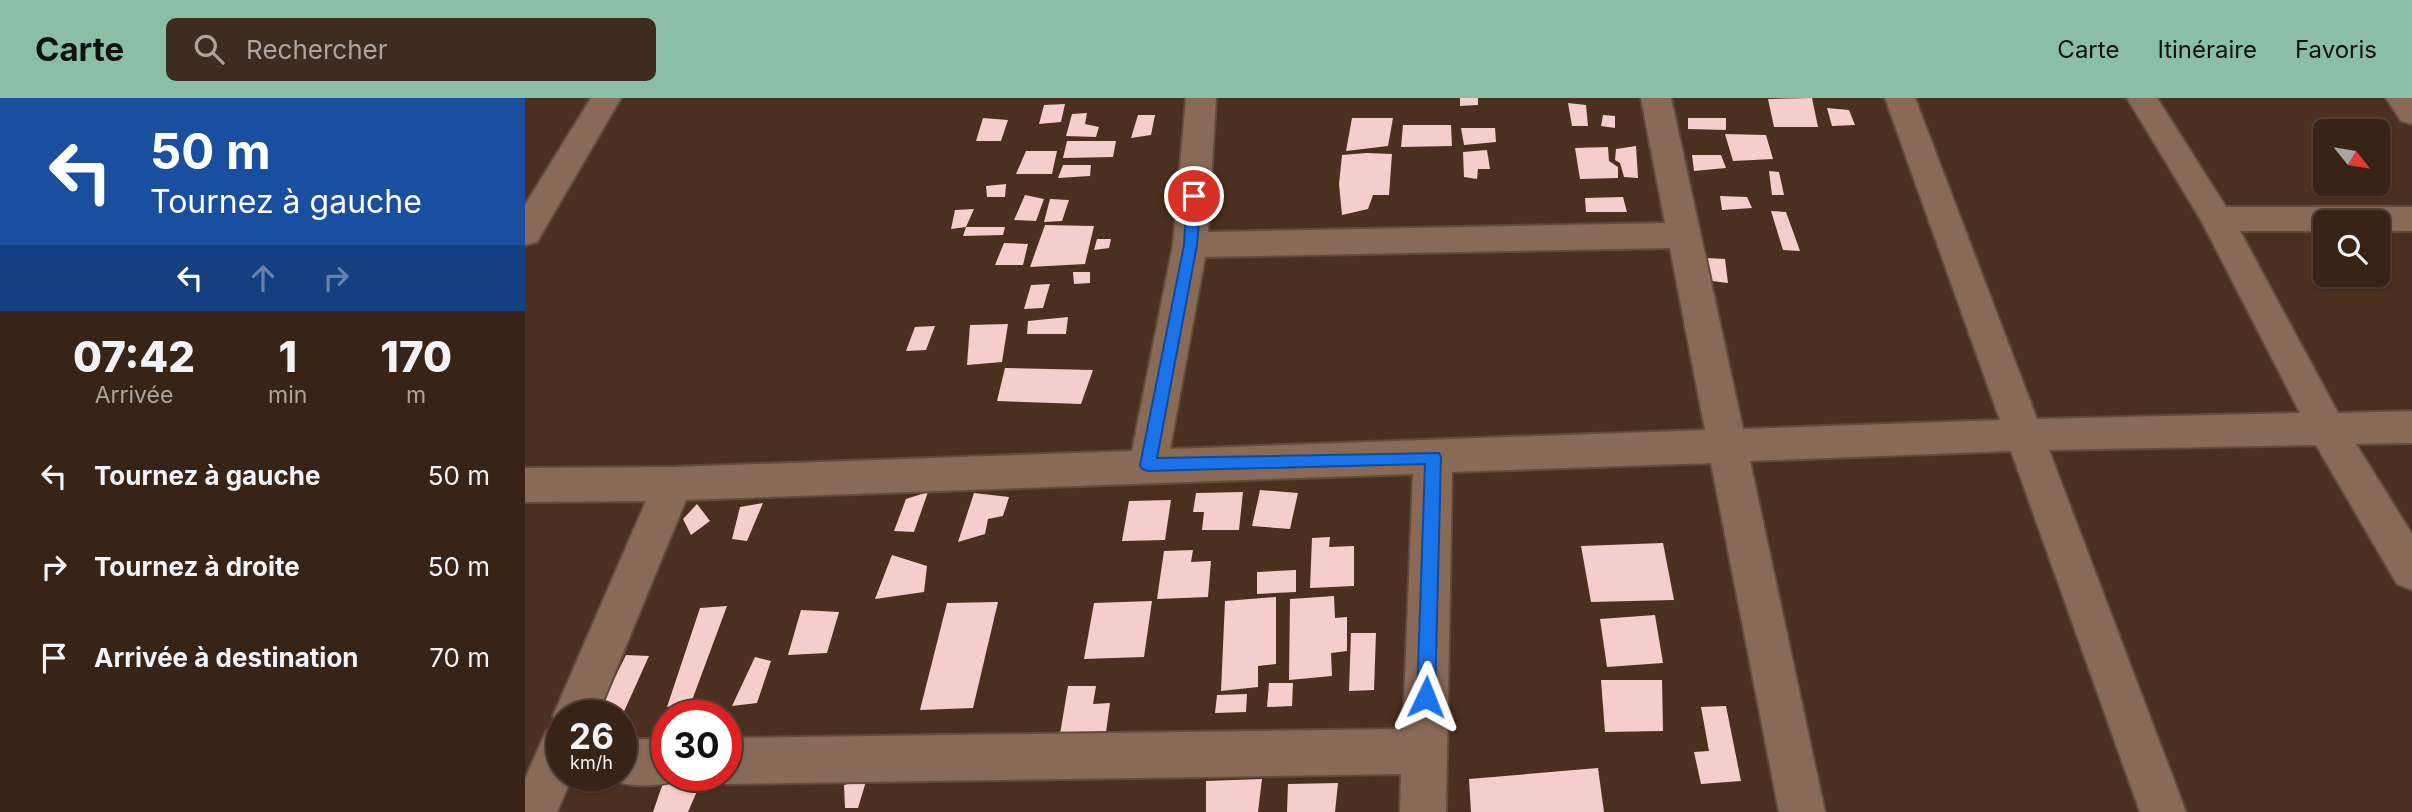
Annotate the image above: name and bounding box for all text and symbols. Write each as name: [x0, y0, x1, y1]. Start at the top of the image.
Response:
search box: [166, 18, 656, 81]
text: Carte: [35, 29, 124, 69]
icon: search: [190, 30, 228, 68]
text: Rechercher: [246, 34, 388, 65]
text: Carte: [2057, 35, 2119, 64]
text: Itinéraire: [2157, 35, 2257, 64]
text: Favoris: [2295, 35, 2377, 64]
north arrow: [2313, 119, 2391, 196]
map controls: [2313, 119, 2390, 287]
text: 50 m: [150, 122, 271, 181]
icon: left: [35, 126, 126, 217]
pin: [1164, 166, 1224, 226]
icon: arrive: [1175, 177, 1213, 215]
text: Tournez à gauche: [150, 182, 422, 221]
button: search: [2313, 210, 2390, 287]
icon: left: [171, 259, 209, 297]
icon: ahead: [244, 259, 282, 297]
icon: right: [317, 259, 355, 297]
text: 07:42: [73, 331, 195, 382]
text: 1: [278, 331, 297, 382]
text: 170: [380, 331, 452, 382]
text: Arrivée: [95, 381, 173, 409]
text: min: [268, 381, 307, 409]
text: m: [406, 381, 426, 409]
icon: left: [35, 457, 73, 495]
text: Tournez à gauche: [94, 460, 320, 491]
text: 50 m: [428, 460, 490, 491]
icon: right: [35, 548, 73, 586]
text: Tournez à droite: [94, 551, 300, 582]
text: 50 m: [428, 551, 490, 582]
icon: arrive: [35, 639, 73, 677]
text: Arrivée à destination: [94, 642, 359, 673]
text: 70 m: [429, 642, 490, 673]
position arrow: [1389, 660, 1463, 734]
speed limit sign: 30: [651, 700, 742, 791]
text: 26: [569, 715, 614, 757]
text: km/h: [570, 752, 613, 773]

